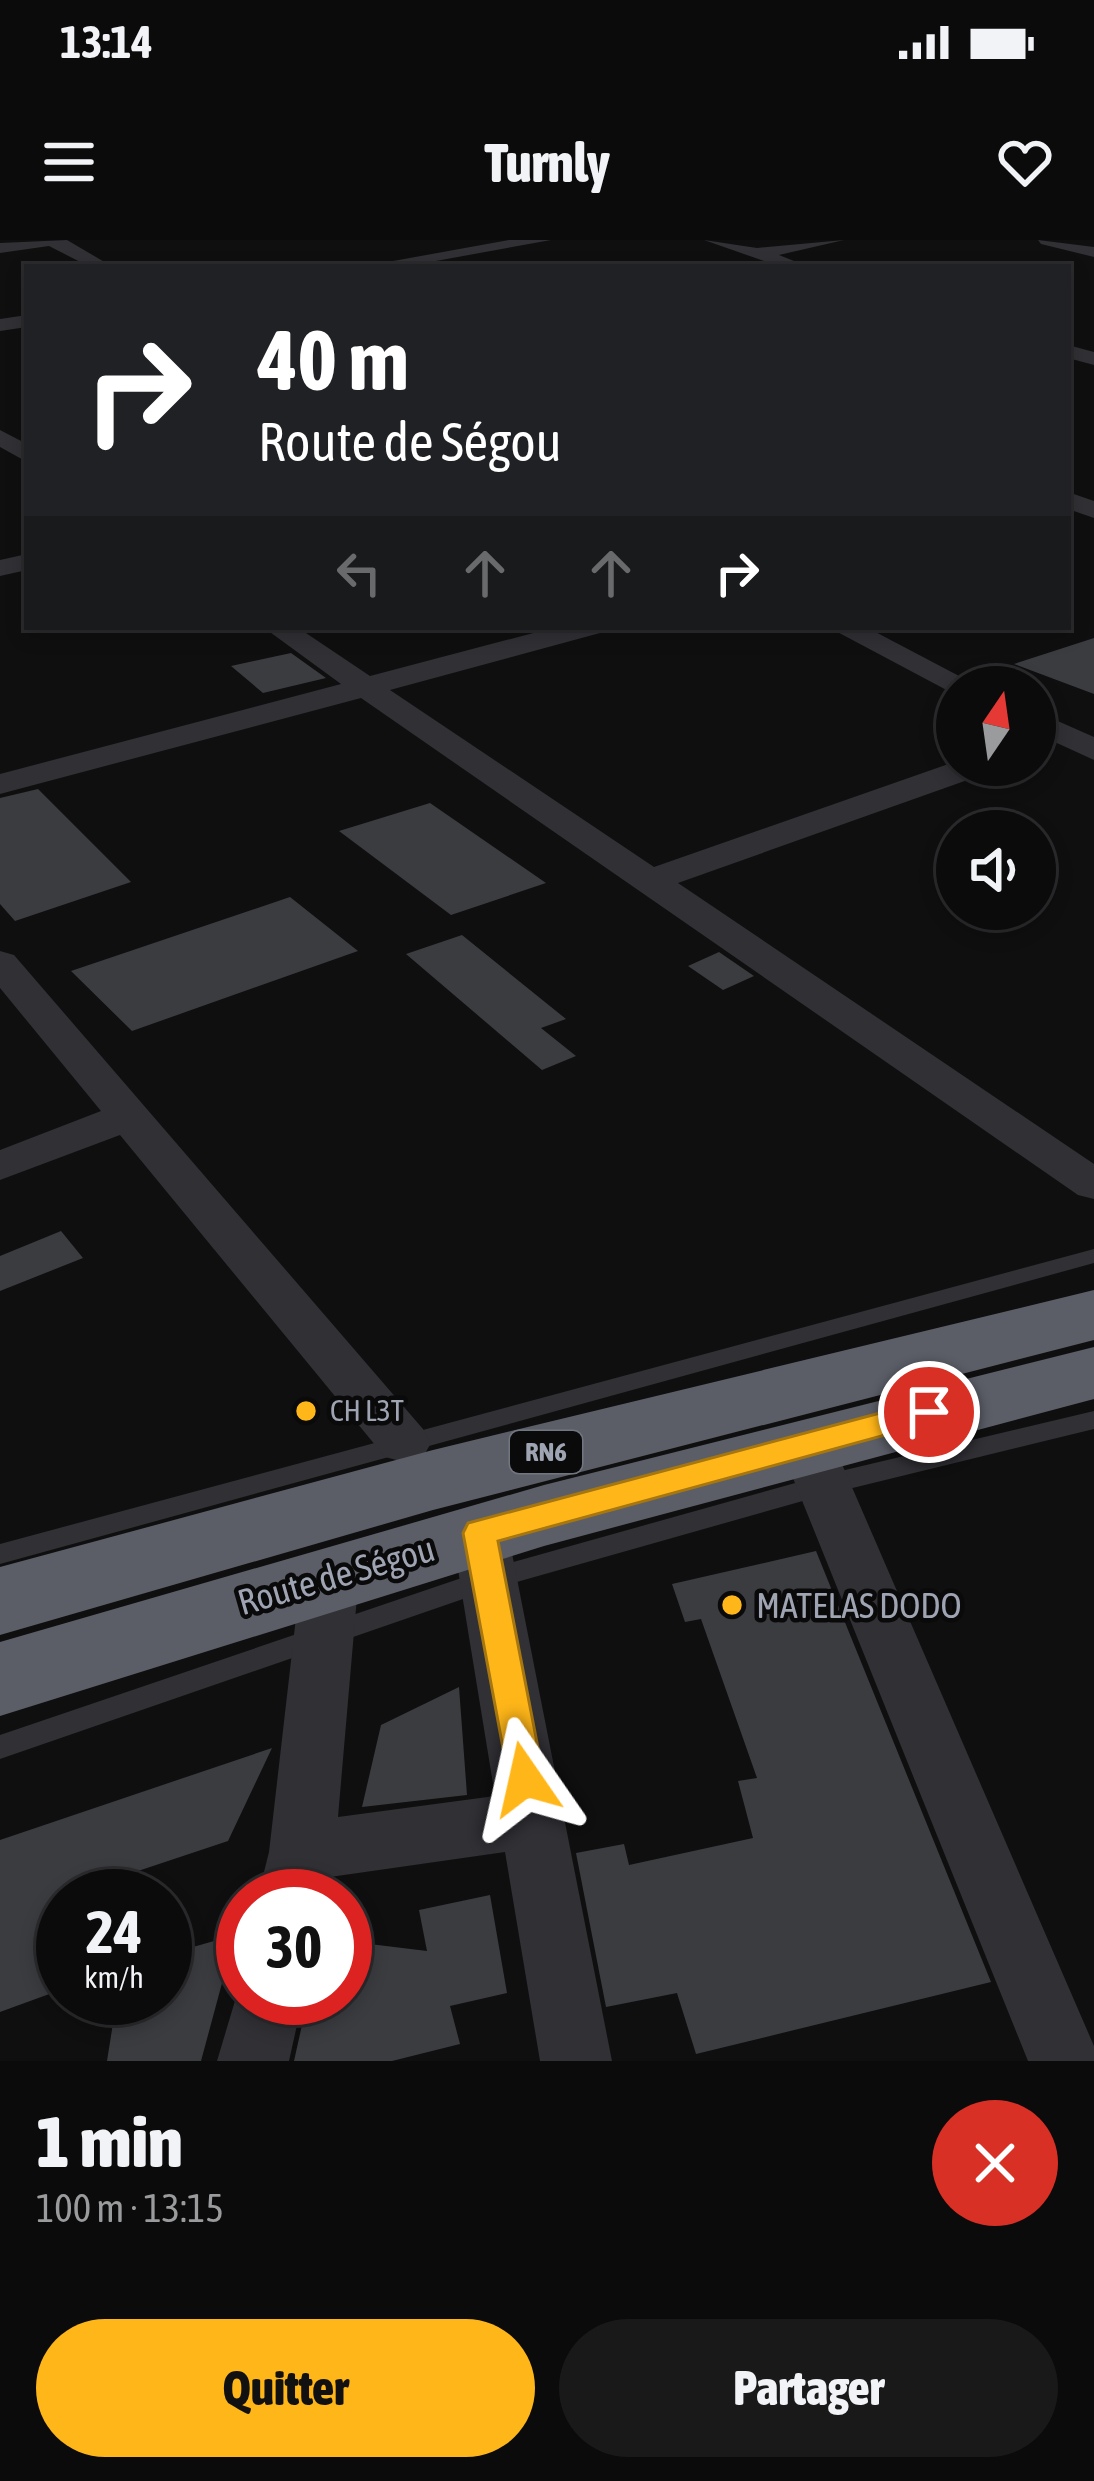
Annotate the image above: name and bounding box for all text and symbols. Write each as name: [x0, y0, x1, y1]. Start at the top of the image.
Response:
text: 13:14: [60, 16, 153, 68]
icon: menu: [36, 129, 102, 195]
icon: heart: [992, 129, 1058, 195]
text: Turnly: [484, 132, 610, 193]
icon: right: [60, 312, 216, 468]
text: 40 m: [258, 312, 409, 408]
text: Route de Ségou: [258, 411, 562, 472]
icon: left: [326, 540, 392, 606]
icon: ahead: [452, 540, 518, 606]
icon: ahead: [578, 540, 644, 606]
icon: right: [704, 540, 770, 606]
north arrow: [936, 666, 1056, 786]
map controls: [936, 666, 1056, 930]
button: sound: [936, 810, 1056, 930]
pin: [878, 1361, 980, 1463]
icon: arrive: [896, 1379, 962, 1445]
place label: CH L3T: [330, 1393, 404, 1427]
marker: CH L3T: [293, 1398, 319, 1424]
road number: RN6: [510, 1431, 582, 1473]
street label: Route de Ségou: [233, 1527, 439, 1623]
place label: MATELAS DODO: [756, 1584, 961, 1626]
marker: MATELAS DODO: [719, 1592, 745, 1618]
position arrow: [462, 1716, 588, 1842]
speed limit sign: 30: [216, 1869, 372, 2025]
text: 24: [86, 1897, 142, 1966]
text: km/h: [84, 1960, 144, 1994]
text: 1 min: [36, 2100, 183, 2182]
button: close: [932, 2100, 1058, 2226]
text: 100 m · 13:15: [36, 2186, 224, 2230]
button: Quitter: [36, 2319, 535, 2457]
button: Partager: [559, 2319, 1058, 2457]

